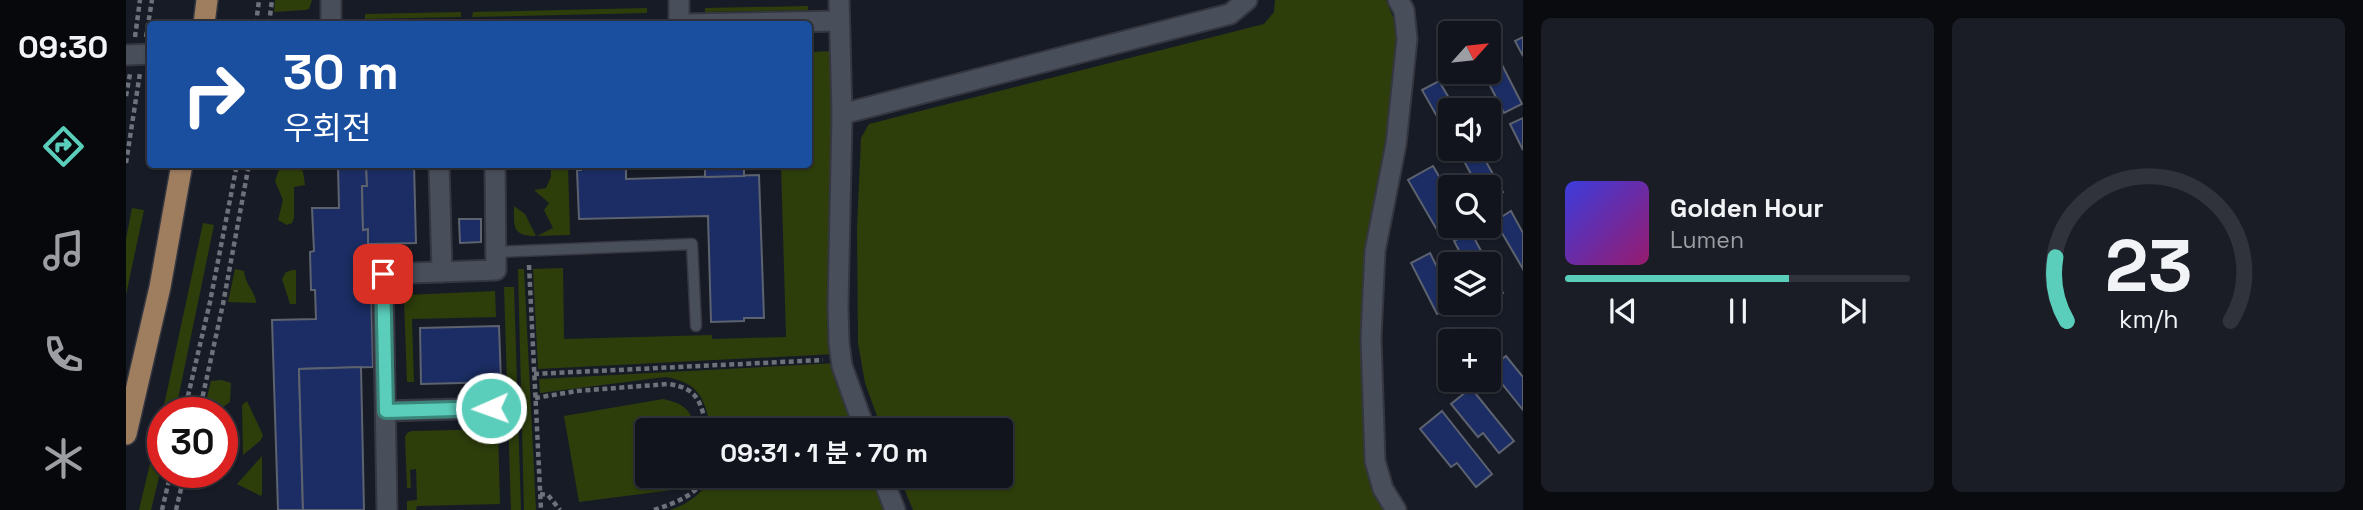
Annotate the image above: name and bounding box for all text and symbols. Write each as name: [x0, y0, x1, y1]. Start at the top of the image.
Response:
north arrow: [1438, 21, 1502, 84]
map controls: [1438, 21, 1501, 392]
text: 09:30: [18, 27, 108, 67]
text: 30 m: [283, 41, 399, 103]
icon: right: [168, 49, 259, 140]
button: sound: [1438, 98, 1501, 161]
text: 우회전: [283, 108, 371, 148]
icon: directions: [39, 122, 88, 171]
button: search: [1438, 175, 1501, 238]
text: Golden Hour: [1670, 191, 1824, 225]
text: 23: [2105, 219, 2192, 312]
text: Lumen: [1670, 225, 1744, 255]
icon: music: [39, 226, 88, 275]
pin: [353, 244, 413, 304]
button: layers: [1438, 252, 1501, 315]
icon: arrive: [364, 255, 402, 293]
icon: previous: [1604, 292, 1642, 330]
icon: pause: [1719, 292, 1757, 330]
icon: next: [1834, 292, 1872, 330]
text: km/h: [2119, 303, 2178, 335]
button: +: [1438, 329, 1501, 392]
icon: phone: [39, 330, 88, 379]
position arrow: [454, 371, 528, 445]
speed limit sign: 30: [147, 397, 238, 488]
icon: climate: [39, 434, 88, 483]
text: 09:31 · 1 분 · 70 m: [720, 436, 928, 470]

